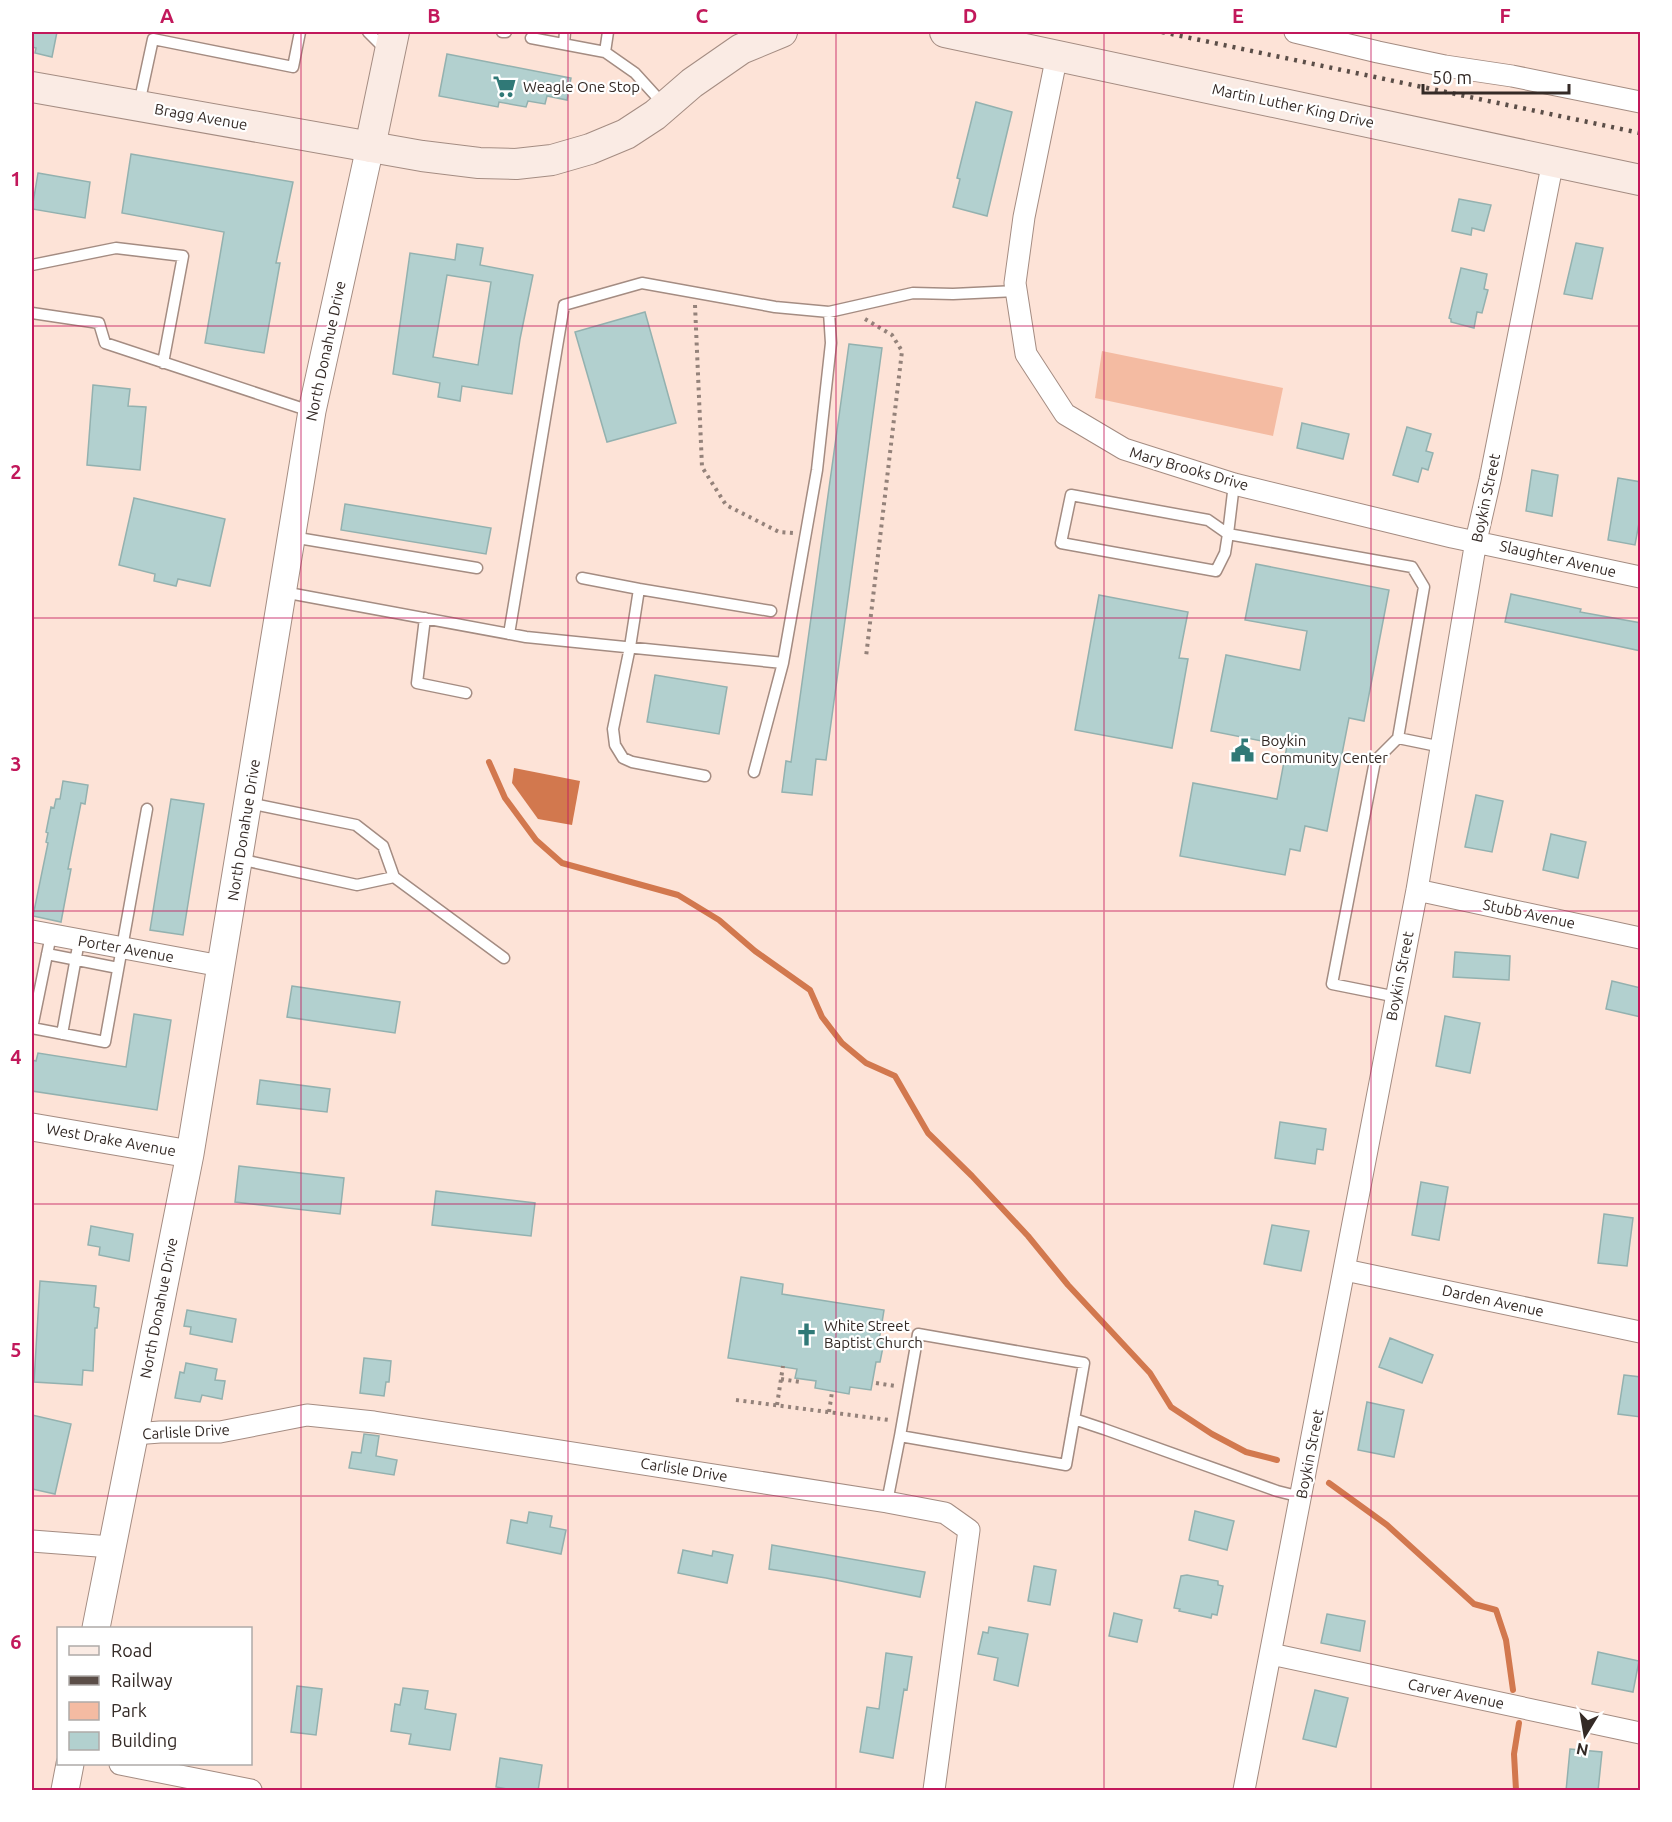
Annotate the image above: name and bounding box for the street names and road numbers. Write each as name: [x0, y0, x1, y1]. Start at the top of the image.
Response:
street label: Martin Luther King Drive: [1211, 80, 1376, 131]
street label: Bragg Avenue: [153, 100, 249, 133]
street label: North Donahue Drive: [302, 279, 349, 423]
street label: Mary Brooks Drive: [1128, 443, 1251, 494]
street label: Boykin Street: [1468, 452, 1503, 544]
street label: Slaughter Avenue: [1498, 537, 1618, 580]
street label: North Donahue Drive: [224, 758, 263, 902]
street label: Stubb Avenue: [1481, 895, 1577, 932]
street label: Boykin Street: [1383, 930, 1417, 1022]
street label: Porter Avenue: [77, 932, 175, 965]
street label: West Drake Avenue: [45, 1120, 177, 1159]
street label: North Donahue Drive: [137, 1236, 180, 1380]
street label: Darden Avenue: [1441, 1281, 1546, 1320]
street label: Boykin Street: [1293, 1408, 1327, 1500]
street label: Carlisle Drive: [142, 1421, 230, 1442]
street label: Carlisle Drive: [639, 1454, 729, 1485]
street label: Carver Avenue: [1406, 1675, 1506, 1712]

